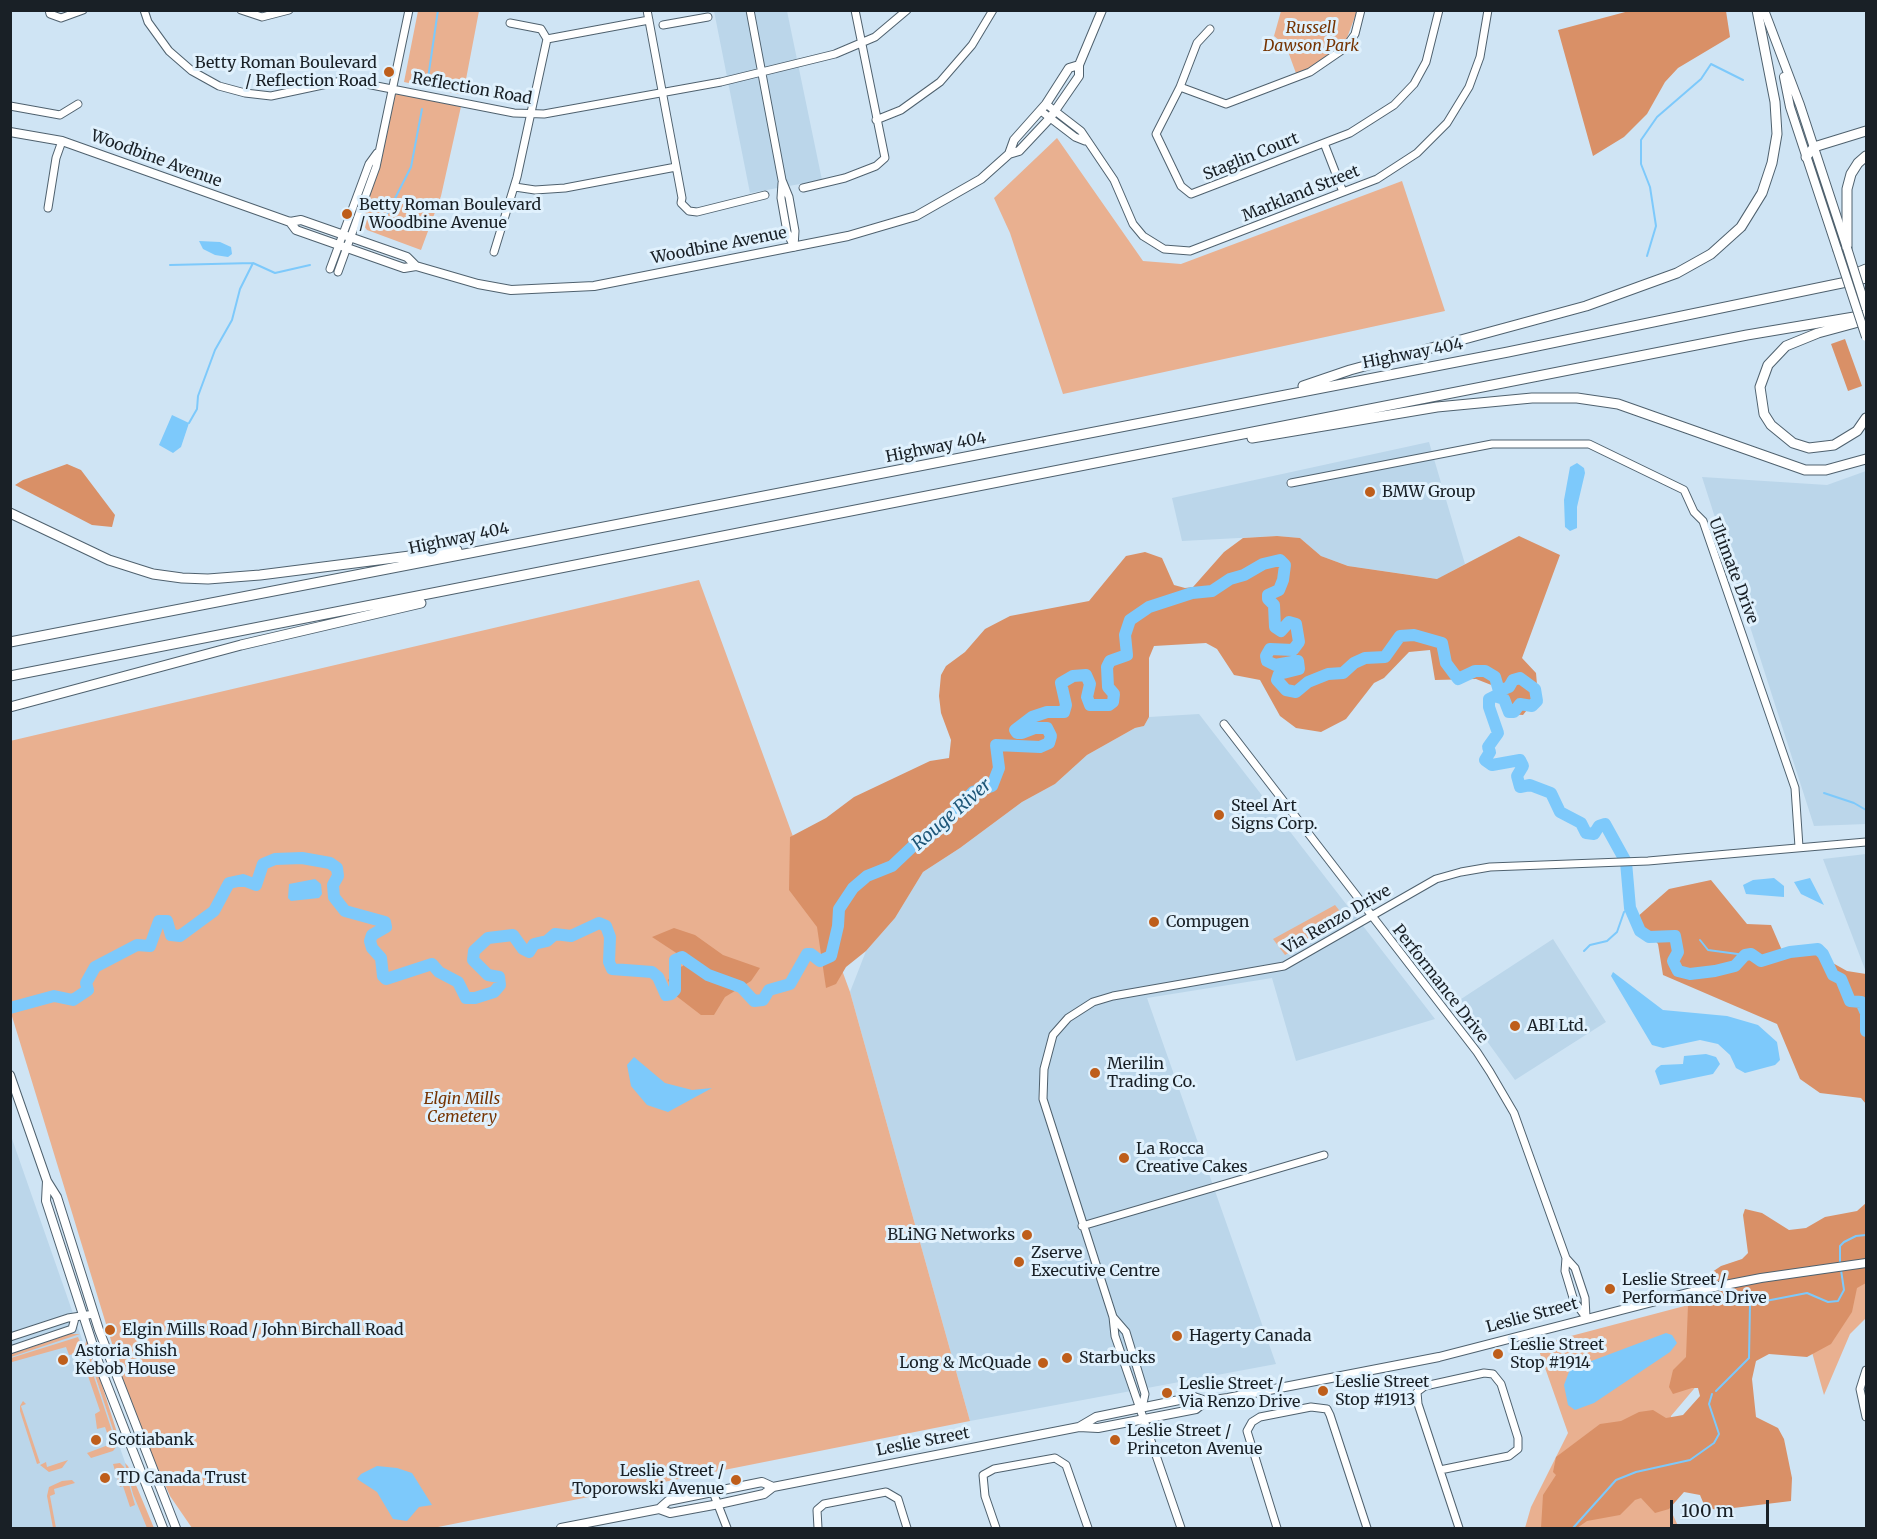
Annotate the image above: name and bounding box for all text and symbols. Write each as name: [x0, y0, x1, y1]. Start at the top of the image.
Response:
park label: Russell Dawson Park: [1263, 18, 1359, 56]
place label: Betty Roman Boulevard / Reflection Road: [195, 53, 377, 91]
marker: Betty Roman Boulevard / Reflection Road: [382, 65, 396, 79]
street label: Reflection Road: [410, 69, 534, 109]
street label: Woodbine Avenue: [88, 126, 224, 192]
street label: Staglin Court: [1200, 129, 1302, 185]
street label: Markland Street: [1240, 162, 1362, 226]
place label: Betty Roman Boulevard / Woodbine Avenue: [359, 195, 541, 233]
marker: Betty Roman Boulevard / Woodbine Avenue: [340, 207, 354, 221]
street label: Woodbine Avenue: [649, 223, 789, 269]
street label: Highway 404: [1361, 335, 1465, 373]
street label: Highway 404: [884, 429, 988, 467]
place label: BMW Group: [1382, 482, 1475, 502]
marker: BMW Group: [1363, 485, 1377, 499]
street label: Ultimate Drive: [1704, 515, 1762, 627]
street label: Highway 404: [407, 519, 511, 559]
water label: Rouge River: [908, 775, 996, 855]
place label: Steel Art Signs Corp.: [1231, 796, 1318, 834]
marker: Steel Art Signs Corp.: [1212, 808, 1226, 822]
street label: Via Renzo Drive: [1280, 881, 1394, 959]
place label: Compugen: [1166, 912, 1249, 932]
marker: Compugen: [1147, 915, 1161, 929]
street label: Performance Drive: [1388, 921, 1492, 1047]
place label: ABI Ltd.: [1527, 1016, 1588, 1036]
marker: ABI Ltd.: [1508, 1019, 1522, 1033]
place label: Merilin Trading Co.: [1107, 1054, 1196, 1092]
marker: Merilin Trading Co.: [1088, 1066, 1102, 1080]
park label: Elgin Mills Cemetery: [424, 1089, 500, 1127]
place label: La Rocca Creative Cakes: [1136, 1139, 1248, 1177]
marker: La Rocca Creative Cakes: [1117, 1151, 1131, 1165]
place label: BLiNG Networks: [887, 1225, 1015, 1245]
marker: BLiNG Networks: [1020, 1228, 1034, 1242]
place label: Zserve Executive Centre: [1031, 1243, 1160, 1281]
marker: Zserve Executive Centre: [1012, 1255, 1026, 1269]
place label: Leslie Street / Performance Drive: [1622, 1270, 1767, 1308]
marker: Leslie Street / Performance Drive: [1603, 1282, 1617, 1296]
street label: Leslie Street: [1484, 1295, 1580, 1337]
place label: Elgin Mills Road / John Birchall Road: [122, 1320, 404, 1340]
marker: Elgin Mills Road / John Birchall Road: [103, 1323, 117, 1337]
place label: Hagerty Canada: [1189, 1326, 1312, 1346]
marker: Hagerty Canada: [1170, 1329, 1184, 1343]
place label: Leslie Street Stop #1914: [1510, 1335, 1604, 1373]
place label: Astoria Shish Kebob House: [75, 1341, 177, 1379]
marker: Leslie Street Stop #1914: [1491, 1347, 1505, 1361]
place label: Starbucks: [1079, 1348, 1156, 1368]
marker: Starbucks: [1060, 1351, 1074, 1365]
marker: Astoria Shish Kebob House: [56, 1353, 70, 1367]
place label: Long & McQuade: [899, 1353, 1031, 1373]
marker: Long & McQuade: [1036, 1356, 1050, 1370]
place label: Leslie Street Stop #1913: [1335, 1372, 1429, 1410]
place label: Leslie Street / Via Renzo Drive: [1179, 1374, 1300, 1412]
marker: Leslie Street Stop #1913: [1316, 1384, 1330, 1398]
marker: Leslie Street / Via Renzo Drive: [1160, 1386, 1174, 1400]
place label: Leslie Street / Princeton Avenue: [1127, 1421, 1262, 1459]
street label: Leslie Street: [875, 1424, 971, 1460]
place label: Scotiabank: [108, 1430, 194, 1450]
marker: Scotiabank: [89, 1433, 103, 1447]
marker: Leslie Street / Princeton Avenue: [1108, 1433, 1122, 1447]
place label: Leslie Street / Toporowski Avenue: [572, 1461, 724, 1499]
place label: TD Canada Trust: [117, 1468, 247, 1488]
marker: TD Canada Trust: [98, 1471, 112, 1485]
marker: Leslie Street / Toporowski Avenue: [729, 1473, 743, 1487]
scale bar: [1673, 1488, 1772, 1526]
text: 100 m: [1681, 1499, 1734, 1522]

